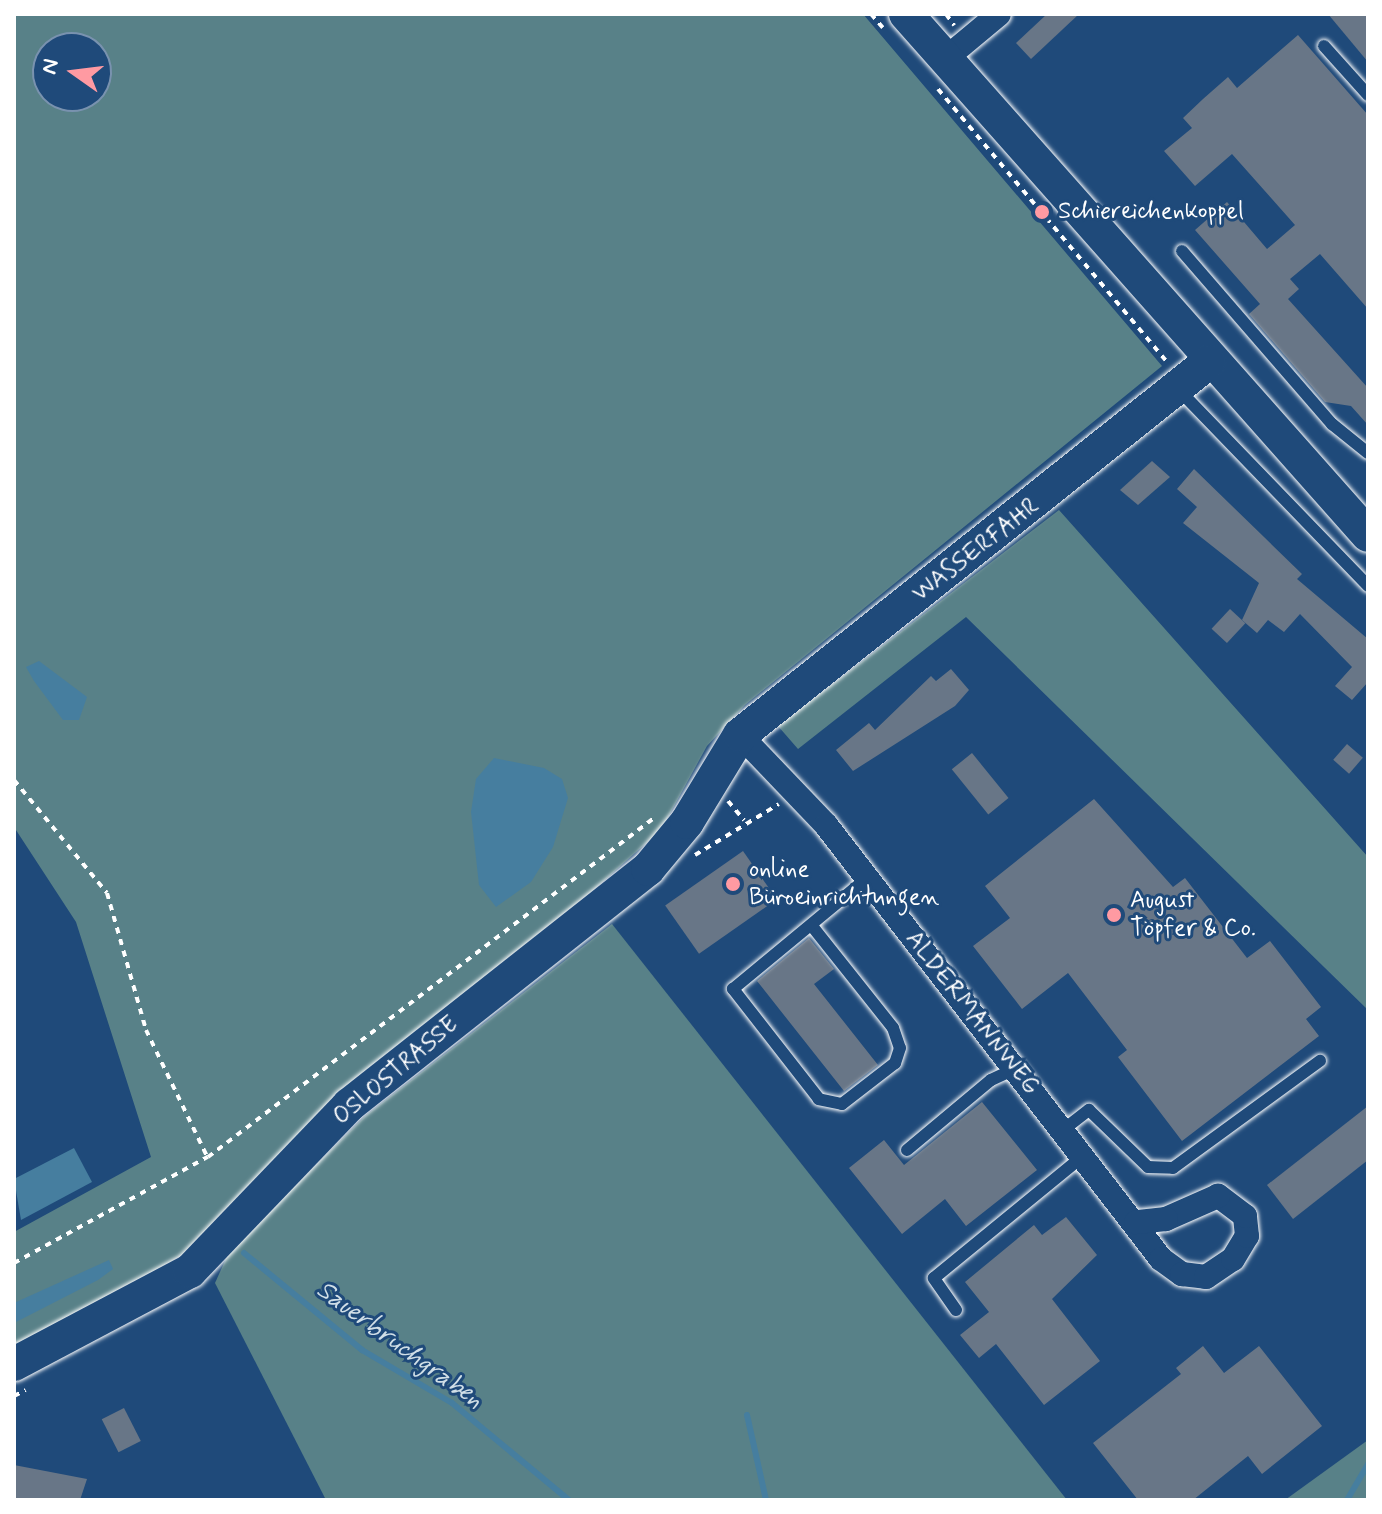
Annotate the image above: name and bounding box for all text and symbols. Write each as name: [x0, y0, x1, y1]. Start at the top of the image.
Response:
north arrow: [32, 32, 112, 112]
text: N: [35, 56, 66, 77]
place label: Schiereichenkoppel: [1058, 198, 1244, 226]
marker: Schiereichenkoppel: [1033, 203, 1051, 221]
street label: WASSERFAHR: [907, 492, 1045, 608]
place label: online Büroeinrichtungen: [749, 856, 939, 912]
marker: online Büroeinrichtungen: [724, 875, 742, 893]
place label: August Töpfer & Co.: [1130, 887, 1256, 943]
marker: August Töpfer & Co.: [1105, 906, 1123, 924]
street label: ALDERMANNWEG: [899, 925, 1045, 1101]
street label: OSLOSTRASSE: [328, 1010, 464, 1132]
water label: Sauerbruchgraben: [310, 1275, 488, 1417]

